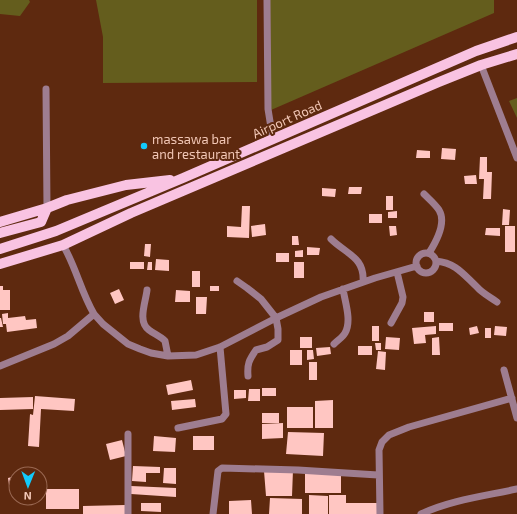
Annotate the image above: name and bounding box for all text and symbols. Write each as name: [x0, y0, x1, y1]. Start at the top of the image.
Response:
street label: Airport Road: [250, 97, 324, 141]
place label: massawa bar and restaurant: [152, 131, 240, 162]
marker: massawa bar and restaurant: [139, 141, 149, 151]
north arrow: [8, 466, 48, 506]
text: N: [24, 490, 32, 503]

